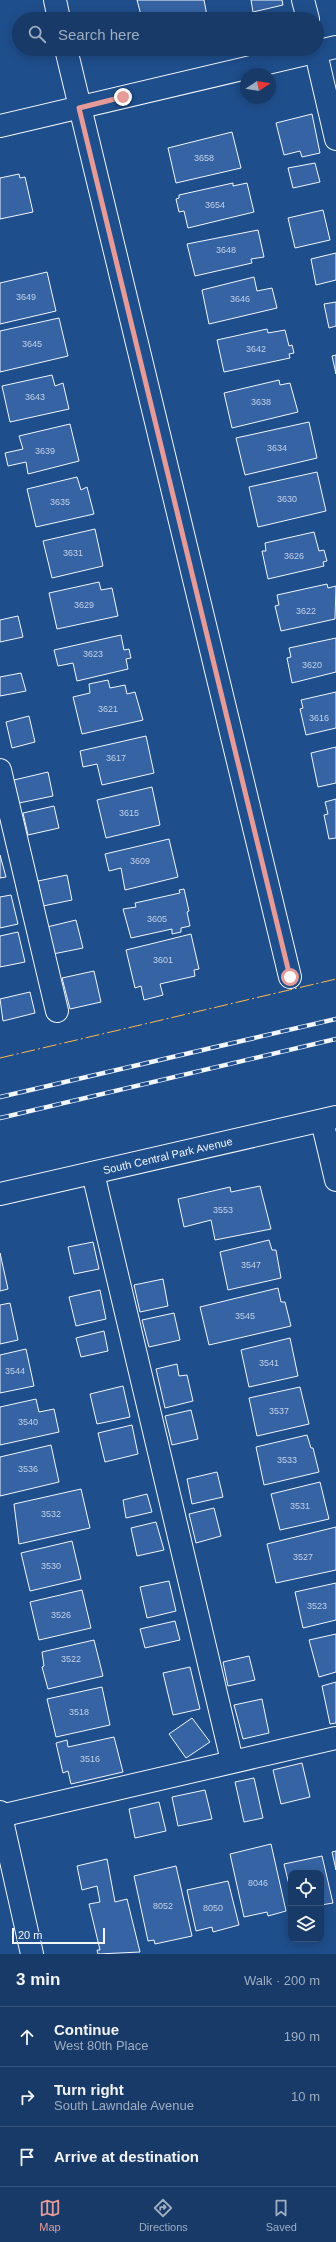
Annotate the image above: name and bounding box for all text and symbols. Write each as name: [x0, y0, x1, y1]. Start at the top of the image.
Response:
search box: [12, 12, 324, 56]
icon: search: [26, 23, 48, 45]
text: Search here: [58, 26, 140, 43]
north arrow: [240, 68, 276, 104]
route end: [114, 88, 132, 106]
house number: 3658: [194, 153, 214, 163]
house number: 3654: [205, 200, 225, 210]
house number: 3648: [216, 245, 236, 255]
house number: 3649: [16, 292, 36, 302]
house number: 3646: [230, 294, 250, 304]
house number: 3645: [22, 339, 42, 349]
house number: 3642: [246, 344, 266, 354]
house number: 3643: [25, 392, 45, 402]
house number: 3638: [251, 397, 271, 407]
house number: 3634: [267, 443, 287, 453]
house number: 3639: [35, 446, 55, 456]
house number: 3630: [277, 494, 297, 504]
house number: 3635: [50, 497, 70, 507]
house number: 3631: [63, 548, 83, 558]
house number: 3626: [284, 551, 304, 561]
house number: 3629: [74, 600, 94, 610]
house number: 3622: [296, 606, 316, 616]
house number: 3623: [83, 649, 103, 659]
house number: 3620: [302, 660, 322, 670]
house number: 3621: [98, 704, 118, 714]
house number: 3616: [309, 713, 329, 723]
house number: 3617: [106, 753, 126, 763]
house number: 3615: [119, 808, 139, 818]
house number: 3609: [130, 856, 150, 866]
house number: 3605: [147, 914, 167, 924]
house number: 3601: [153, 955, 173, 965]
route start: [281, 968, 299, 986]
street label: South Central Park Avenue: [102, 1135, 234, 1176]
house number: 3553: [213, 1205, 233, 1215]
house number: 3547: [241, 1260, 261, 1270]
house number: 3545: [235, 1311, 255, 1321]
house number: 3541: [259, 1358, 279, 1368]
house number: 3544: [5, 1366, 25, 1376]
house number: 3537: [269, 1406, 289, 1416]
house number: 3540: [18, 1417, 38, 1427]
house number: 3533: [277, 1455, 297, 1465]
house number: 3536: [18, 1464, 38, 1474]
house number: 3531: [290, 1501, 310, 1511]
house number: 3532: [41, 1509, 61, 1519]
house number: 3527: [293, 1552, 313, 1562]
house number: 3530: [41, 1561, 61, 1571]
house number: 3523: [307, 1601, 327, 1611]
house number: 3526: [51, 1610, 71, 1620]
house number: 3522: [61, 1654, 81, 1664]
house number: 3518: [69, 1707, 89, 1717]
house number: 3516: [80, 1754, 100, 1764]
map controls: [288, 1870, 324, 1942]
button: locate: [288, 1870, 324, 1906]
house number: 8046: [248, 1878, 268, 1888]
house number: 8052: [153, 1901, 173, 1911]
house number: 8050: [203, 1903, 223, 1913]
button: layers: [288, 1906, 324, 1942]
scale bar: [12, 1926, 105, 1945]
text: 20 m: [18, 1929, 42, 1941]
text: 3 min: [16, 1970, 60, 1989]
text: Walk · 200 m: [244, 1973, 320, 1988]
text: Continue: [54, 2021, 119, 2038]
icon: ahead: [16, 2026, 38, 2048]
text: 190 m: [284, 2029, 320, 2044]
text: West 80th Place: [54, 2038, 148, 2053]
text: Turn right: [54, 2081, 124, 2098]
icon: right: [16, 2086, 38, 2108]
text: 10 m: [291, 2089, 320, 2104]
text: South Lawndale Avenue: [54, 2098, 194, 2113]
icon: arrive: [16, 2146, 38, 2168]
text: Arrive at destination: [54, 2148, 199, 2165]
tab: Map: [39, 2197, 61, 2233]
tab: Directions: [139, 2197, 188, 2233]
tab: Saved: [266, 2197, 297, 2233]

